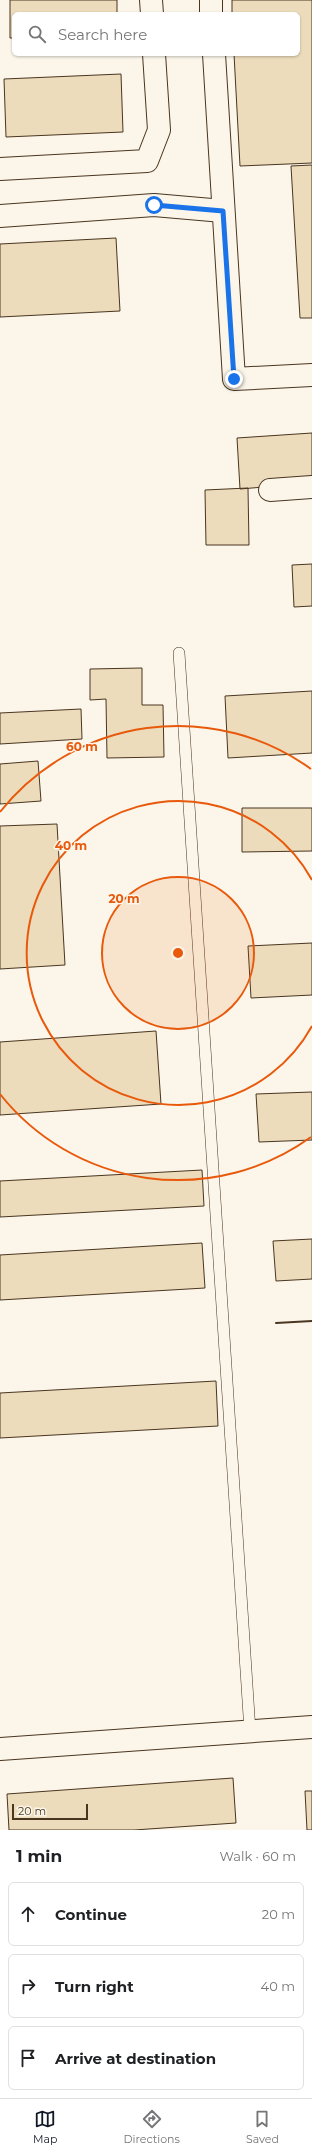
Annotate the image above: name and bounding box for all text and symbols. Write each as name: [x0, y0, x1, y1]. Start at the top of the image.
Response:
search box: [12, 12, 300, 56]
icon: search: [26, 23, 48, 45]
text: Search here: [58, 25, 147, 44]
route start: [145, 196, 163, 214]
route end: [225, 370, 243, 388]
text: 60 m: [66, 739, 98, 754]
text: 40 m: [55, 838, 87, 853]
text: 20 m: [108, 891, 140, 906]
centre of rings: [171, 946, 185, 960]
scale bar: [12, 1802, 88, 1821]
text: 20 m: [18, 1804, 46, 1818]
text: 1 min: [16, 1846, 62, 1866]
text: Walk · 60 m: [220, 1848, 296, 1864]
icon: ahead: [17, 1903, 39, 1925]
text: Continue: [55, 1905, 127, 1924]
text: 20 m: [262, 1906, 295, 1922]
icon: right: [17, 1975, 39, 1997]
text: Turn right: [55, 1977, 134, 1996]
text: 40 m: [261, 1978, 295, 1994]
icon: arrive: [17, 2047, 39, 2069]
text: Arrive at destination: [55, 2049, 216, 2068]
tab: Map: [33, 2108, 57, 2146]
tab: Directions: [124, 2108, 180, 2146]
tab: Saved: [246, 2108, 279, 2146]

